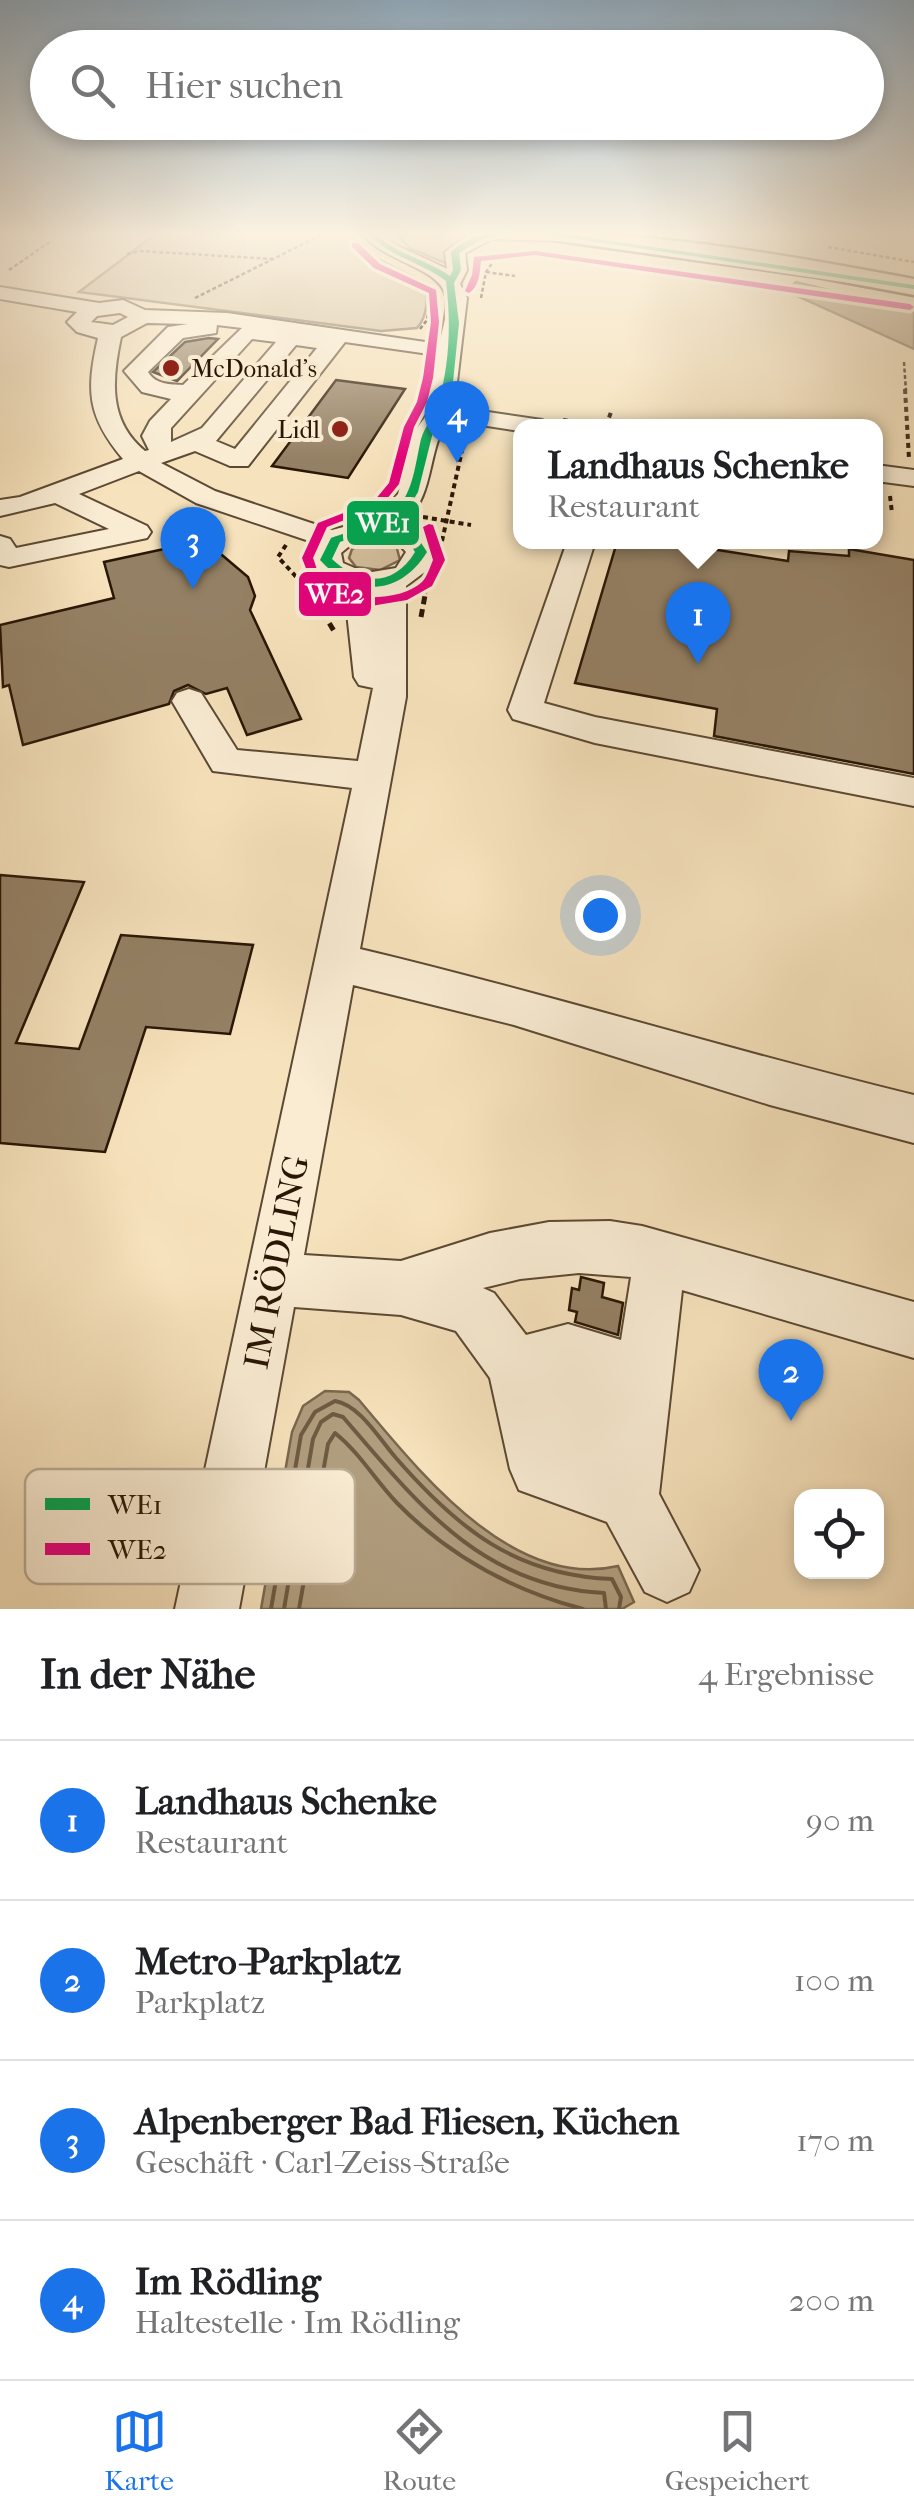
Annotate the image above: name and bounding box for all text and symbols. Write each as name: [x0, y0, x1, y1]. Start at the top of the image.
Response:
search box: [30, 30, 884, 140]
icon: search: [65, 58, 120, 113]
text: Hier suchen: [145, 63, 343, 108]
place label: McDonald's: [191, 354, 317, 383]
marker: McDonald's: [160, 357, 182, 379]
pin: 4: [424, 380, 490, 463]
place label: Lidl: [277, 415, 320, 444]
marker: Lidl: [329, 418, 351, 440]
popup: [513, 419, 883, 549]
text: Landhaus Schenke: [547, 443, 849, 488]
text: Restaurant: [547, 488, 700, 525]
line badge: WE1: [345, 499, 421, 547]
pin: 3: [160, 506, 226, 589]
text: WE1: [355, 506, 410, 539]
line badge: WE2: [297, 570, 373, 618]
text: WE2: [305, 577, 364, 610]
pin: 1: [666, 582, 730, 664]
your location: [575, 890, 626, 941]
street label: IM RÖDLING: [236, 1152, 317, 1372]
pin: 2: [758, 1338, 824, 1421]
legend: [25, 1469, 355, 1584]
text: WE1: [107, 1488, 163, 1521]
map controls: [794, 1489, 884, 1579]
button: locate: [794, 1489, 884, 1579]
text: WE2: [107, 1533, 167, 1566]
text: In der Nähe: [40, 1650, 255, 1699]
text: 4 Ergebnisse: [698, 1656, 874, 1693]
text: Landhaus Schenke: [135, 1779, 437, 1824]
text: 1: [67, 1802, 78, 1839]
text: 90 m: [806, 1802, 874, 1839]
text: Restaurant: [135, 1824, 288, 1861]
text: Metro-Parkplatz: [135, 1939, 401, 1984]
text: 2: [64, 1962, 81, 1999]
text: 100 m: [794, 1962, 874, 1999]
text: Parkplatz: [135, 1984, 265, 2021]
text: Alpenberger Bad Fliesen, Küchen: [135, 2099, 679, 2144]
text: 3: [66, 2122, 79, 2159]
text: 170 m: [796, 2122, 874, 2159]
text: Geschäft · Carl-Zeiss-Straße: [135, 2144, 510, 2181]
text: Im Rödling: [135, 2259, 321, 2304]
text: 4: [63, 2282, 82, 2319]
text: 200 m: [789, 2282, 874, 2319]
text: Haltestelle · Im Rödling: [135, 2304, 460, 2341]
tab: Karte: [104, 2404, 174, 2497]
tab: Route: [383, 2404, 456, 2497]
tab: Gespeichert: [665, 2404, 810, 2497]

